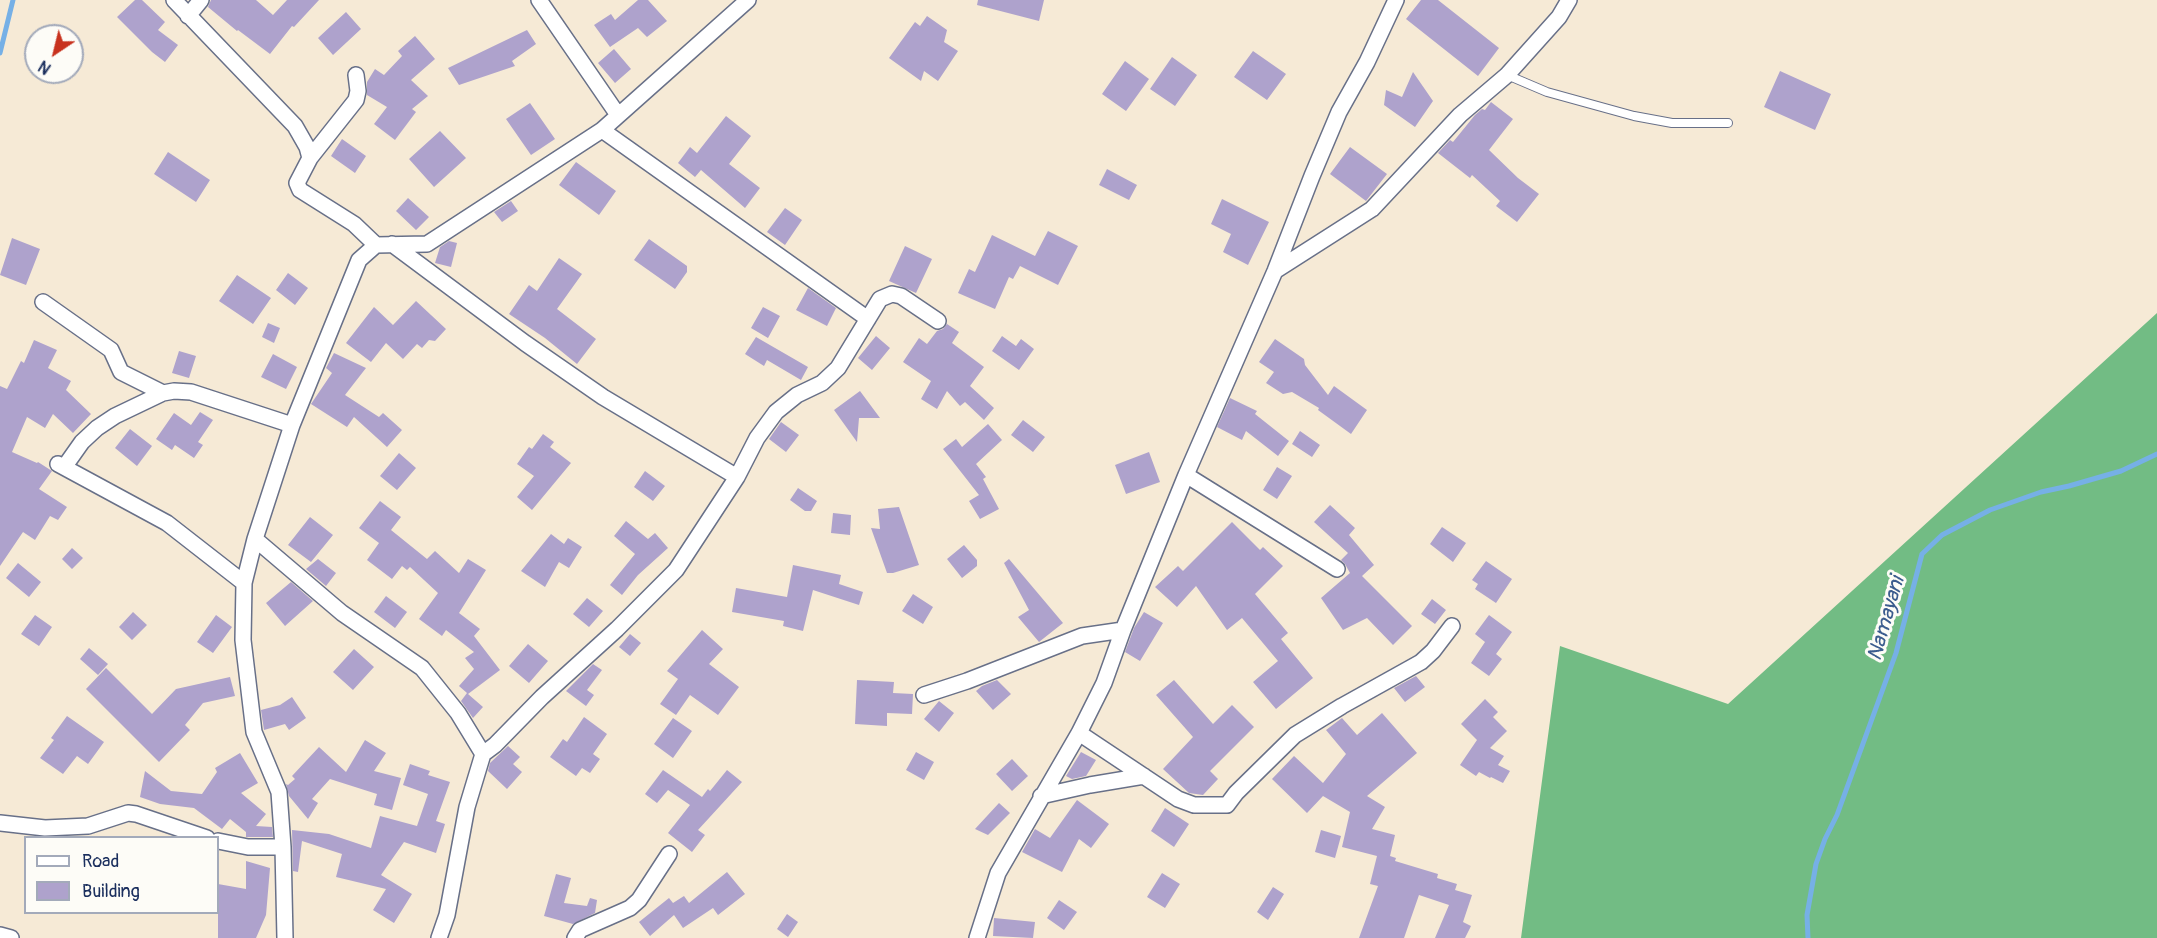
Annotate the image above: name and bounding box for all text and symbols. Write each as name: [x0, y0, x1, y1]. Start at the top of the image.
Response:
north arrow: [24, 24, 84, 84]
text: N: [35, 56, 55, 78]
water label: Namayani: [1863, 574, 1911, 664]
legend: [24, 836, 219, 914]
text: Road: [82, 850, 119, 873]
text: Building: [82, 880, 140, 903]

